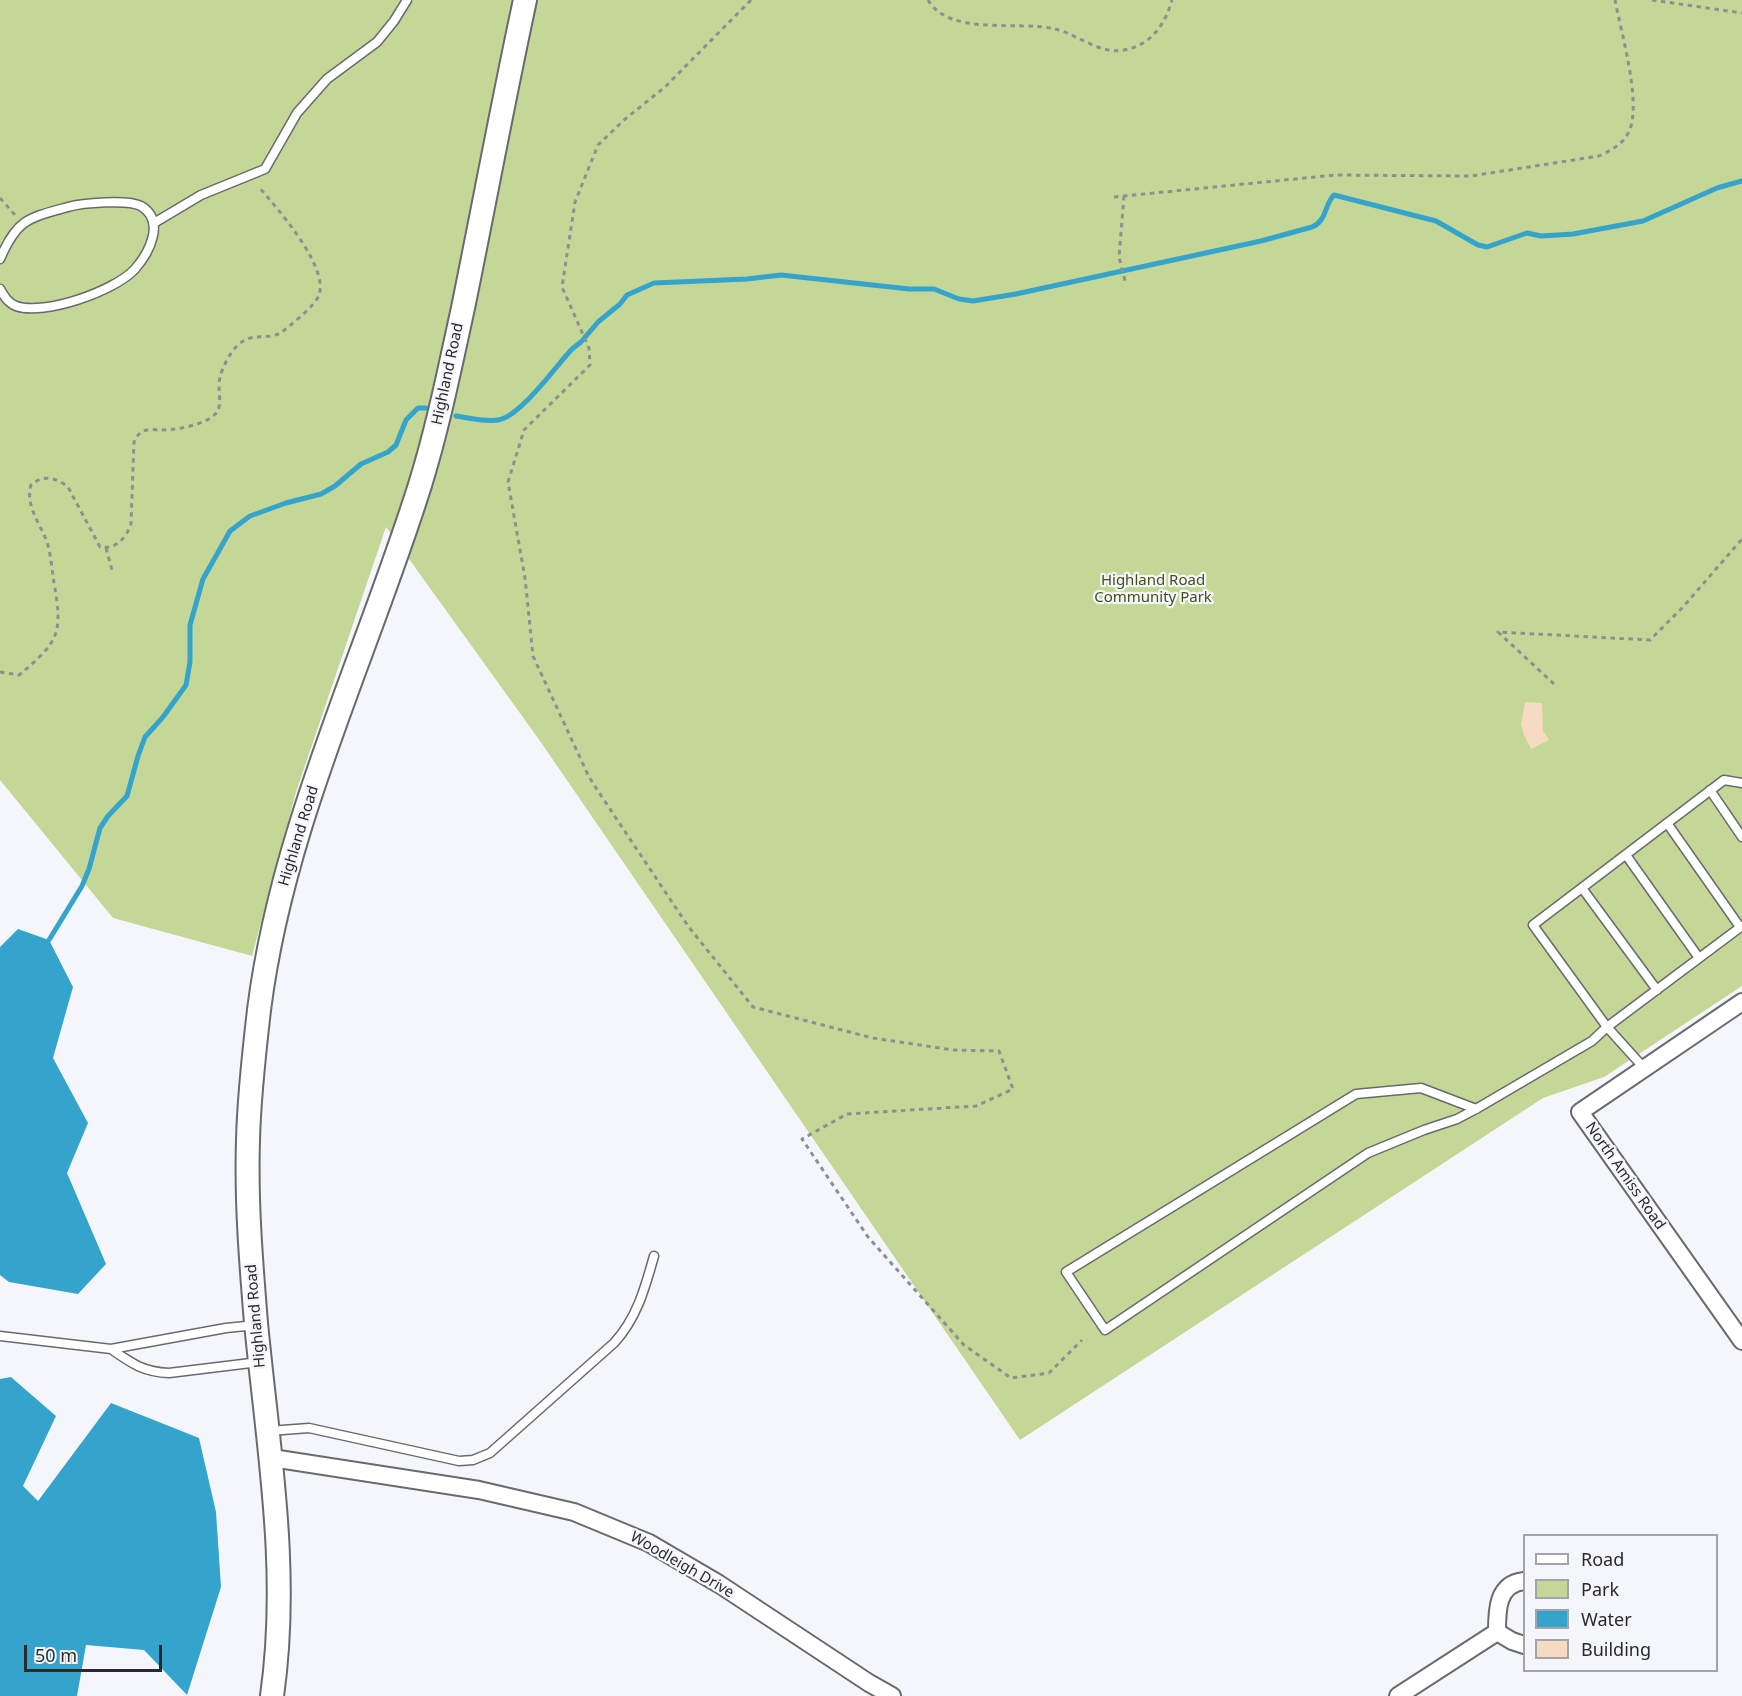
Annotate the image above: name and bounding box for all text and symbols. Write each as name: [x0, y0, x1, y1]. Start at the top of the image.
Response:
street label: Highland Road: [428, 321, 468, 427]
park label: Highland Road Community Park: [1094, 572, 1212, 607]
street label: Highland Road: [275, 784, 323, 888]
street label: North Amiss Road: [1581, 1119, 1669, 1233]
street label: Highland Road: [242, 1263, 270, 1369]
street label: Woodleigh Drive: [627, 1528, 737, 1602]
legend: [1523, 1534, 1718, 1672]
text: Road: [1581, 1547, 1624, 1571]
text: Park: [1581, 1577, 1619, 1601]
text: Water: [1581, 1607, 1632, 1631]
scale bar: [27, 1633, 165, 1671]
text: Building: [1581, 1637, 1651, 1661]
text: 50 m: [35, 1643, 77, 1667]

